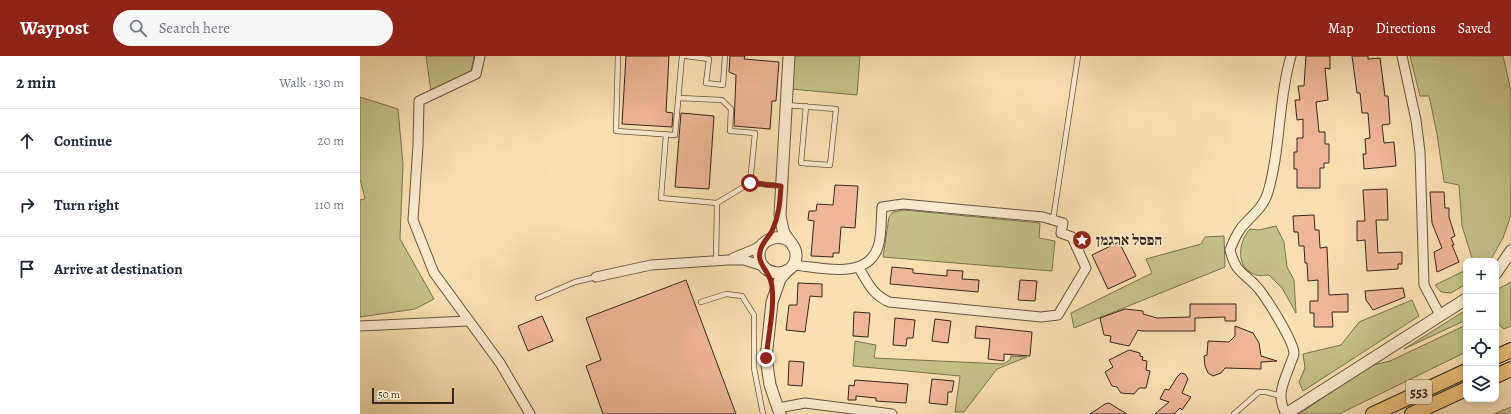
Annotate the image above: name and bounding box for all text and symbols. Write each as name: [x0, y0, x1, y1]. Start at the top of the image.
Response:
search box: [113, 10, 393, 46]
text: Waypost: [20, 15, 89, 41]
icon: search: [127, 17, 149, 39]
text: Search here: [159, 18, 230, 38]
text: Map: [1328, 19, 1354, 38]
text: Directions: [1376, 19, 1436, 38]
text: Saved: [1458, 19, 1491, 38]
text: 2 min: [16, 71, 56, 94]
text: Walk · 130 m: [279, 74, 344, 91]
icon: ahead: [16, 130, 38, 152]
text: Continue: [54, 131, 112, 151]
text: 20 m: [318, 132, 344, 149]
route start: [741, 174, 759, 192]
icon: right: [16, 194, 38, 216]
text: Turn right: [54, 195, 119, 215]
text: 110 m: [315, 196, 344, 213]
place icon: הפסל ארגמן: [1071, 229, 1093, 251]
place label: הפסל ארגמן: [1096, 230, 1162, 250]
icon: arrive: [16, 258, 38, 280]
map controls: [1463, 258, 1499, 402]
button: +: [1463, 258, 1499, 294]
text: Arrive at destination: [54, 259, 183, 279]
button: −: [1463, 294, 1499, 330]
button: locate: [1463, 330, 1499, 366]
route end: [757, 349, 775, 367]
button: layers: [1463, 366, 1499, 402]
road number: 553: [1406, 380, 1432, 404]
scale bar: [372, 386, 454, 405]
text: 50 m: [378, 387, 400, 402]

